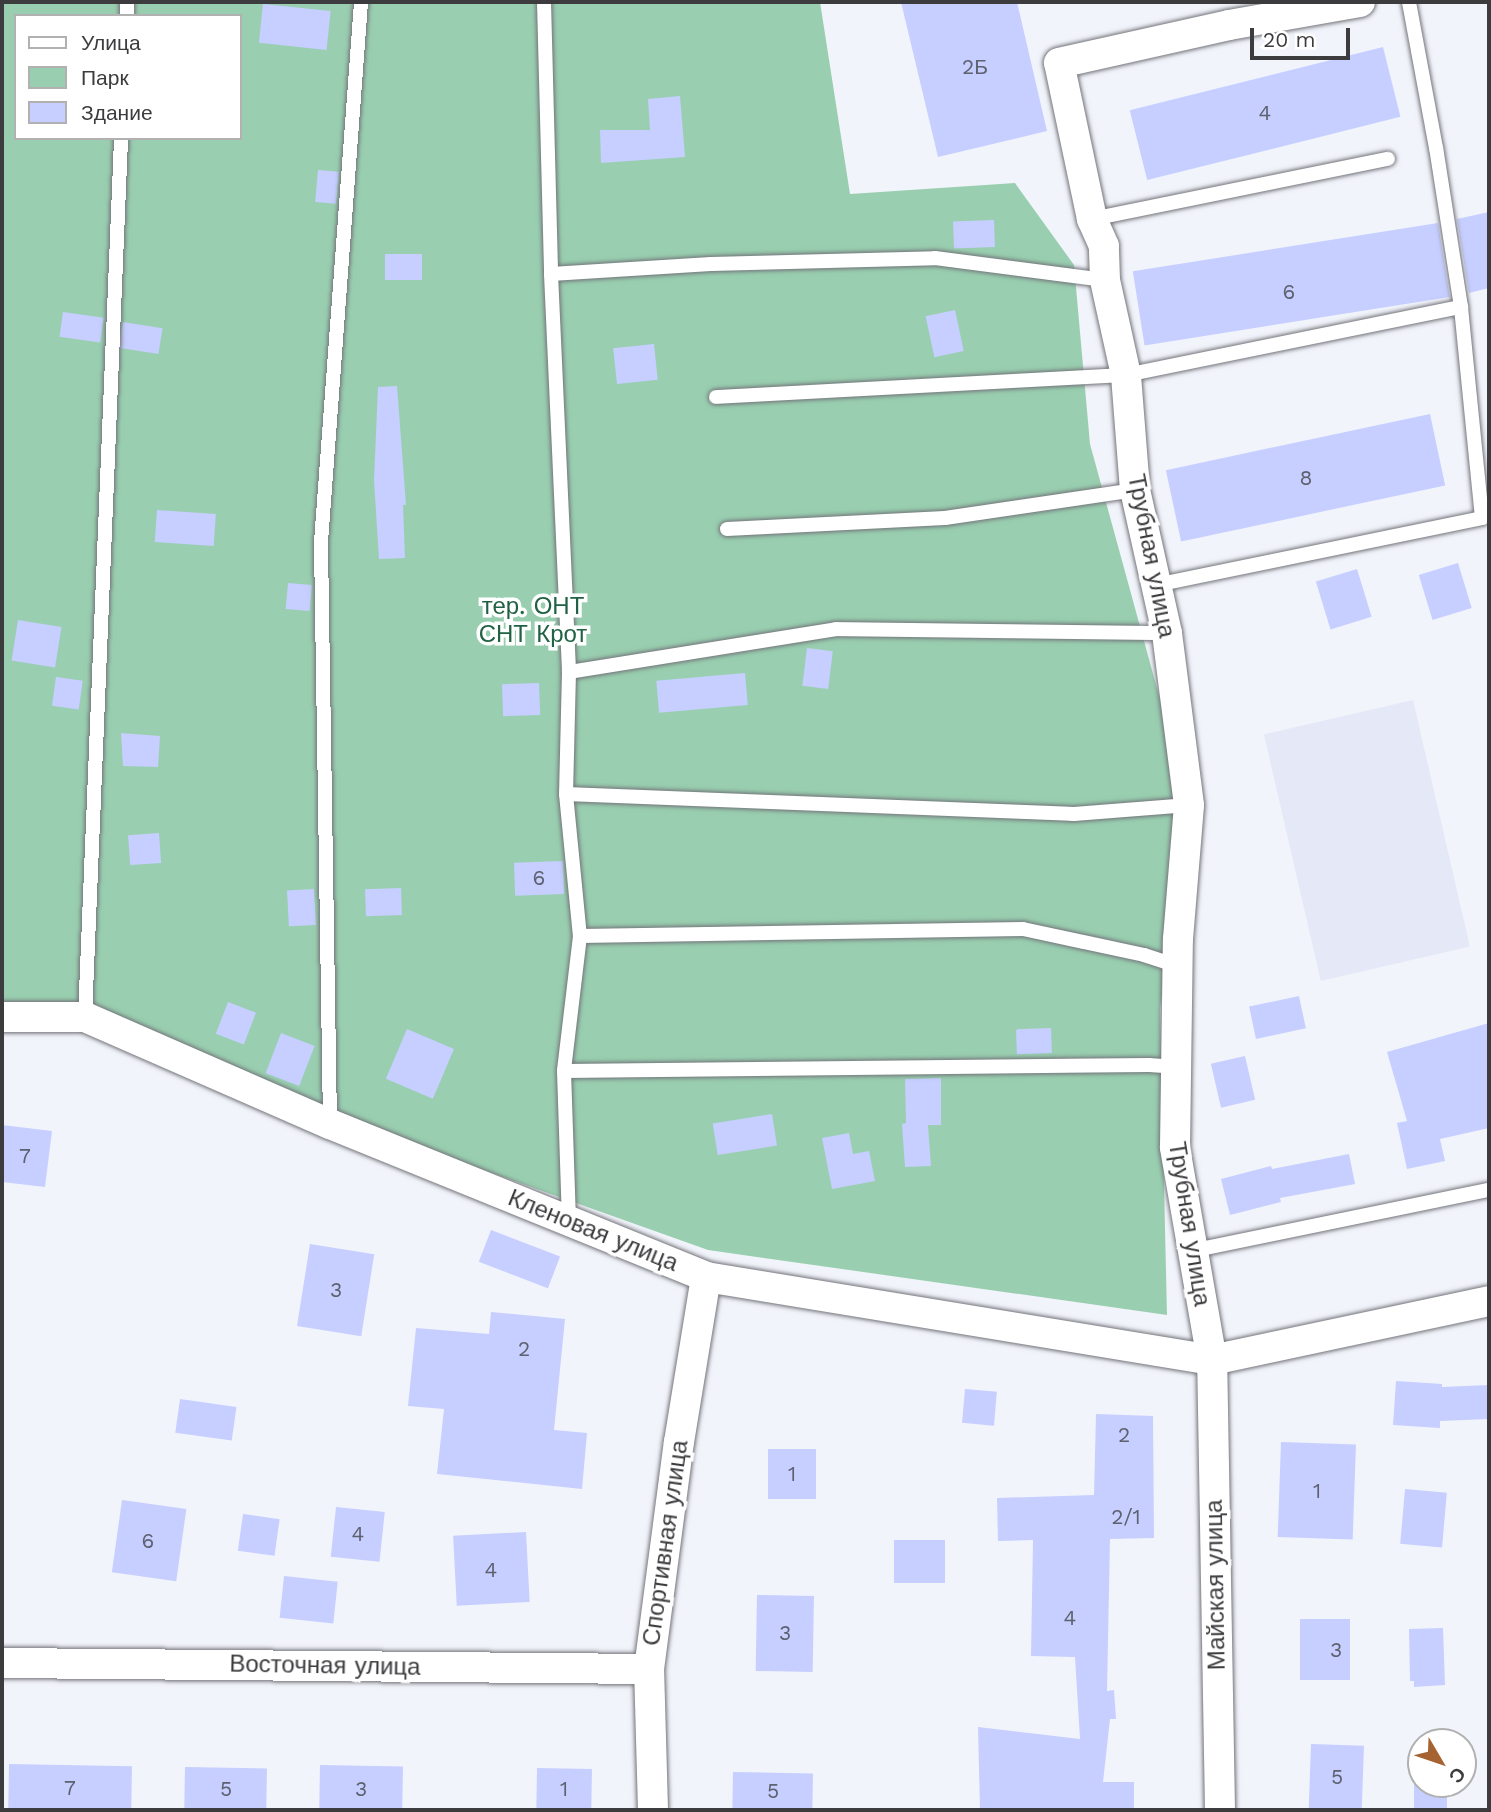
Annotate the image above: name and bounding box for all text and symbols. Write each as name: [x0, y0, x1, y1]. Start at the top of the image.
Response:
legend: [14, 14, 242, 140]
scale bar: [1253, 14, 1353, 58]
text: 20 m: [1263, 27, 1315, 52]
text: Улица: [81, 30, 141, 55]
house number: 2Б: [962, 54, 988, 80]
text: Парк: [81, 65, 129, 90]
text: Здание: [81, 100, 153, 125]
house number: 4: [1259, 100, 1271, 126]
house number: 6: [1283, 279, 1295, 305]
house number: 8: [1300, 465, 1312, 491]
street label: Трубная улица: [1121, 472, 1181, 640]
park label: тер. ОНТ СНТ Крот: [479, 593, 587, 649]
house number: 6: [533, 865, 545, 891]
street label: Трубная улица: [1162, 1140, 1216, 1308]
house number: 7: [19, 1143, 31, 1169]
street label: Кленовая улица: [504, 1184, 682, 1278]
house number: 3: [330, 1277, 342, 1303]
house number: 2: [518, 1336, 530, 1362]
house number: 2: [1118, 1422, 1130, 1448]
street label: Спортивная улица: [637, 1438, 695, 1648]
house number: 1: [788, 1461, 796, 1487]
house number: 1: [1313, 1478, 1321, 1504]
street label: Майская улица: [1200, 1499, 1232, 1671]
house number: 2/1: [1111, 1504, 1141, 1530]
house number: 4: [352, 1521, 364, 1547]
house number: 6: [142, 1528, 154, 1554]
house number: 4: [485, 1557, 497, 1583]
house number: 4: [1064, 1605, 1076, 1631]
house number: 3: [779, 1620, 791, 1646]
house number: 3: [1330, 1637, 1342, 1663]
street label: Восточная улица: [229, 1650, 421, 1682]
north arrow: [1407, 1728, 1477, 1798]
text: С: [1444, 1763, 1470, 1788]
house number: 5: [1331, 1764, 1343, 1790]
house number: 7: [64, 1775, 76, 1801]
house number: 5: [220, 1776, 232, 1802]
house number: 3: [355, 1776, 367, 1802]
house number: 1: [560, 1776, 568, 1802]
house number: 5: [767, 1778, 779, 1804]

